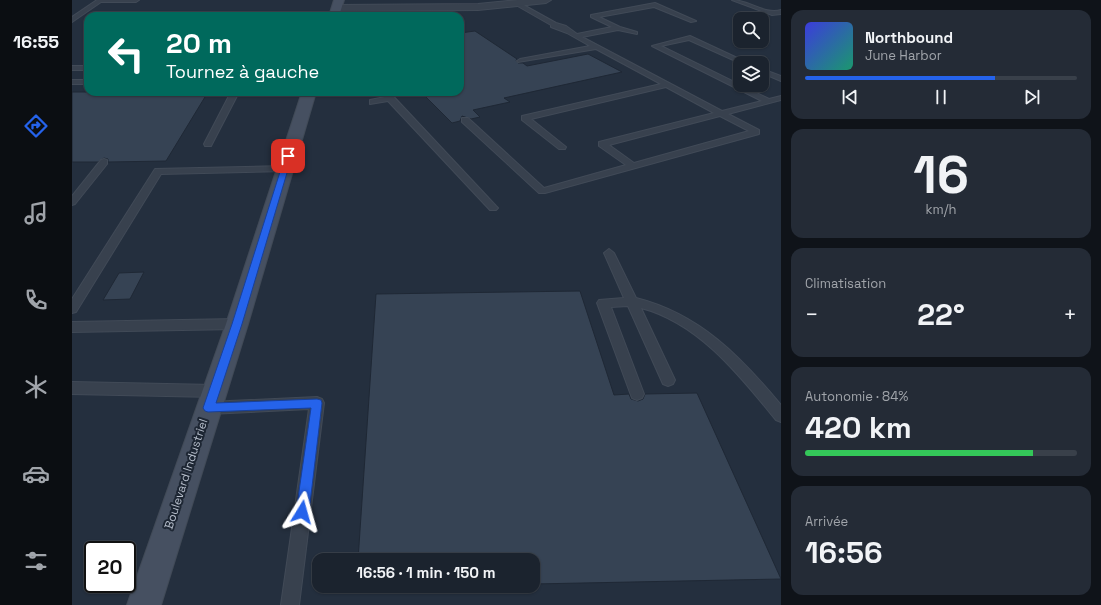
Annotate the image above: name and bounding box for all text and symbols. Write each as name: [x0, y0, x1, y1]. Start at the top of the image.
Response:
map controls: [733, 12, 769, 92]
button: search: [733, 12, 769, 48]
text: 20 m: [166, 25, 232, 61]
icon: left: [100, 28, 152, 80]
text: Northbound: [865, 28, 953, 47]
text: 16:55: [13, 30, 59, 53]
text: June Harbor: [865, 47, 942, 64]
button: layers: [733, 56, 769, 92]
text: Tournez à gauche: [166, 60, 319, 83]
icon: previous: [839, 86, 861, 108]
icon: pause: [930, 86, 952, 108]
icon: next: [1021, 86, 1043, 108]
icon: directions: [22, 112, 50, 140]
pin: [271, 139, 305, 173]
text: 16: [913, 142, 969, 208]
icon: arrive: [277, 145, 299, 167]
icon: music: [22, 199, 50, 227]
text: km/h: [926, 201, 956, 218]
text: Climatisation: [805, 275, 886, 292]
icon: phone: [22, 286, 50, 314]
text: 22°: [917, 295, 965, 334]
text: −: [805, 300, 819, 328]
text: +: [1063, 300, 1077, 328]
icon: climate: [22, 373, 50, 401]
text: Autonomie · 84%: [805, 388, 908, 405]
text: 420 km: [805, 408, 912, 447]
street label: Boulevard Industriel: [161, 417, 211, 531]
icon: car: [22, 460, 50, 488]
position arrow: [281, 491, 323, 533]
text: Arrivée: [805, 513, 848, 530]
text: 16:56: [805, 533, 883, 572]
speed limit sign: 20: [84, 541, 136, 593]
icon: filters: [22, 547, 50, 575]
text: 16:56 · 1 min · 150 m: [356, 563, 496, 582]

